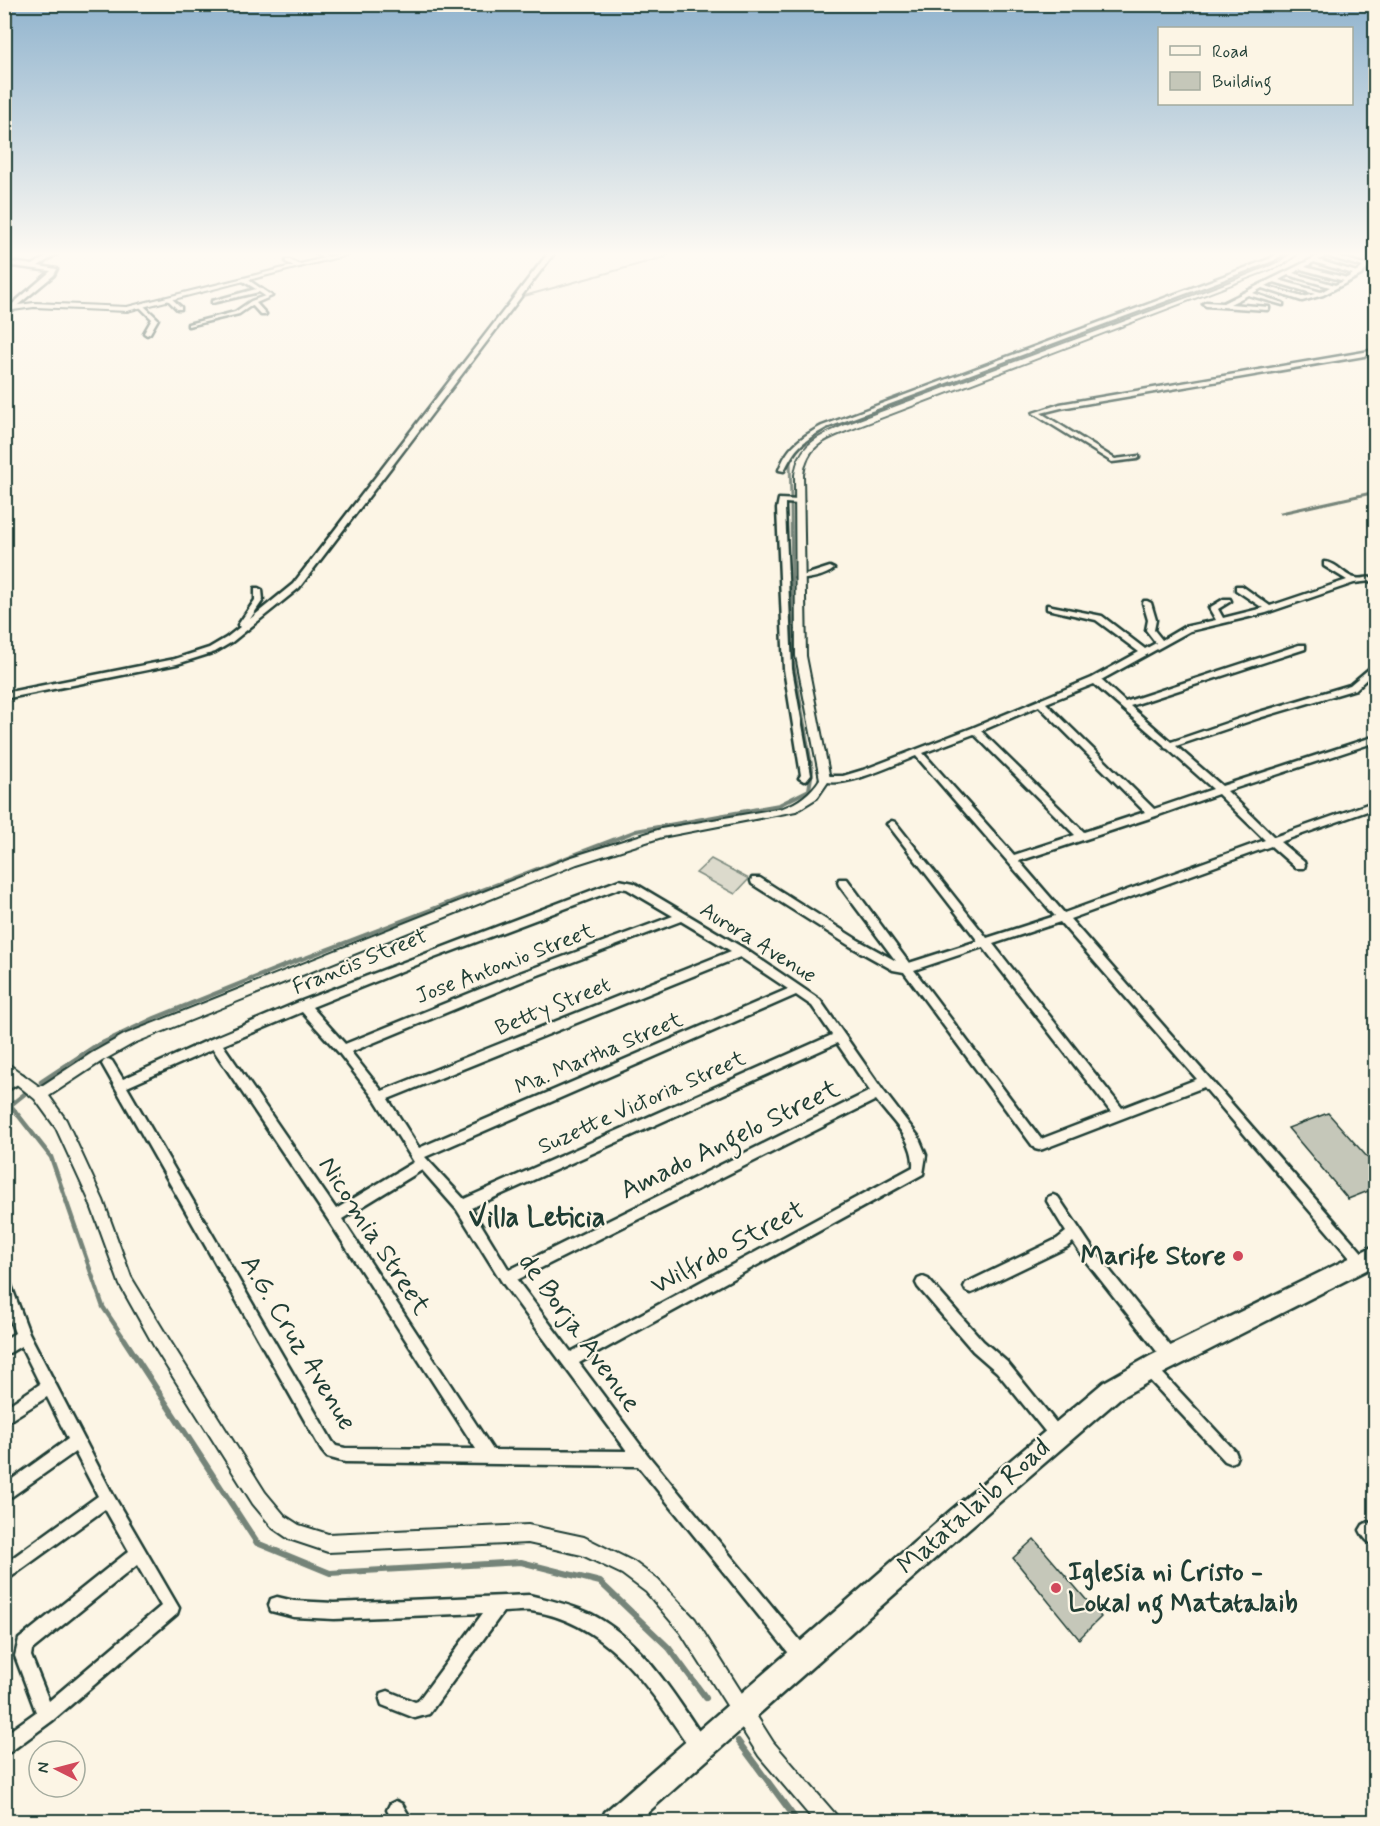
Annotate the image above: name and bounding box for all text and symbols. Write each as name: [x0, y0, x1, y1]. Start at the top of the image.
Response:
legend: [1158, 27, 1353, 105]
text: Road: [1212, 40, 1248, 64]
text: Building: [1212, 70, 1272, 96]
street label: Aurora Avenue: [694, 896, 822, 990]
street label: Jose Antonio Street: [412, 917, 598, 1011]
street label: Francis Street: [289, 922, 431, 1002]
street label: Betty Street: [491, 971, 615, 1043]
street label: Ma. Martha Street: [511, 1006, 687, 1102]
street label: Suzette Victoria Street: [534, 1045, 750, 1161]
street label: Amado Angelo Street: [614, 1072, 847, 1211]
street label: Nicomia Street: [310, 1150, 438, 1322]
street label: Wilfrdo Street: [645, 1193, 811, 1303]
district label: Villa Leticia: [469, 1200, 605, 1237]
place label: Marife Store: [1081, 1239, 1226, 1274]
street label: de Borja Avenue: [510, 1247, 648, 1419]
street label: A.G. Cruz Avenue: [232, 1249, 364, 1437]
marker: Marife Store: [1231, 1249, 1245, 1263]
street label: Matatalaib Road: [890, 1431, 1058, 1583]
place label: Iglesia ni Cristo - Lokal ng Matatalaib: [1068, 1555, 1298, 1624]
marker: Iglesia ni Cristo - Lokal ng Matatalaib: [1049, 1581, 1063, 1595]
north arrow: [27, 1739, 87, 1799]
text: N: [33, 1761, 55, 1774]

